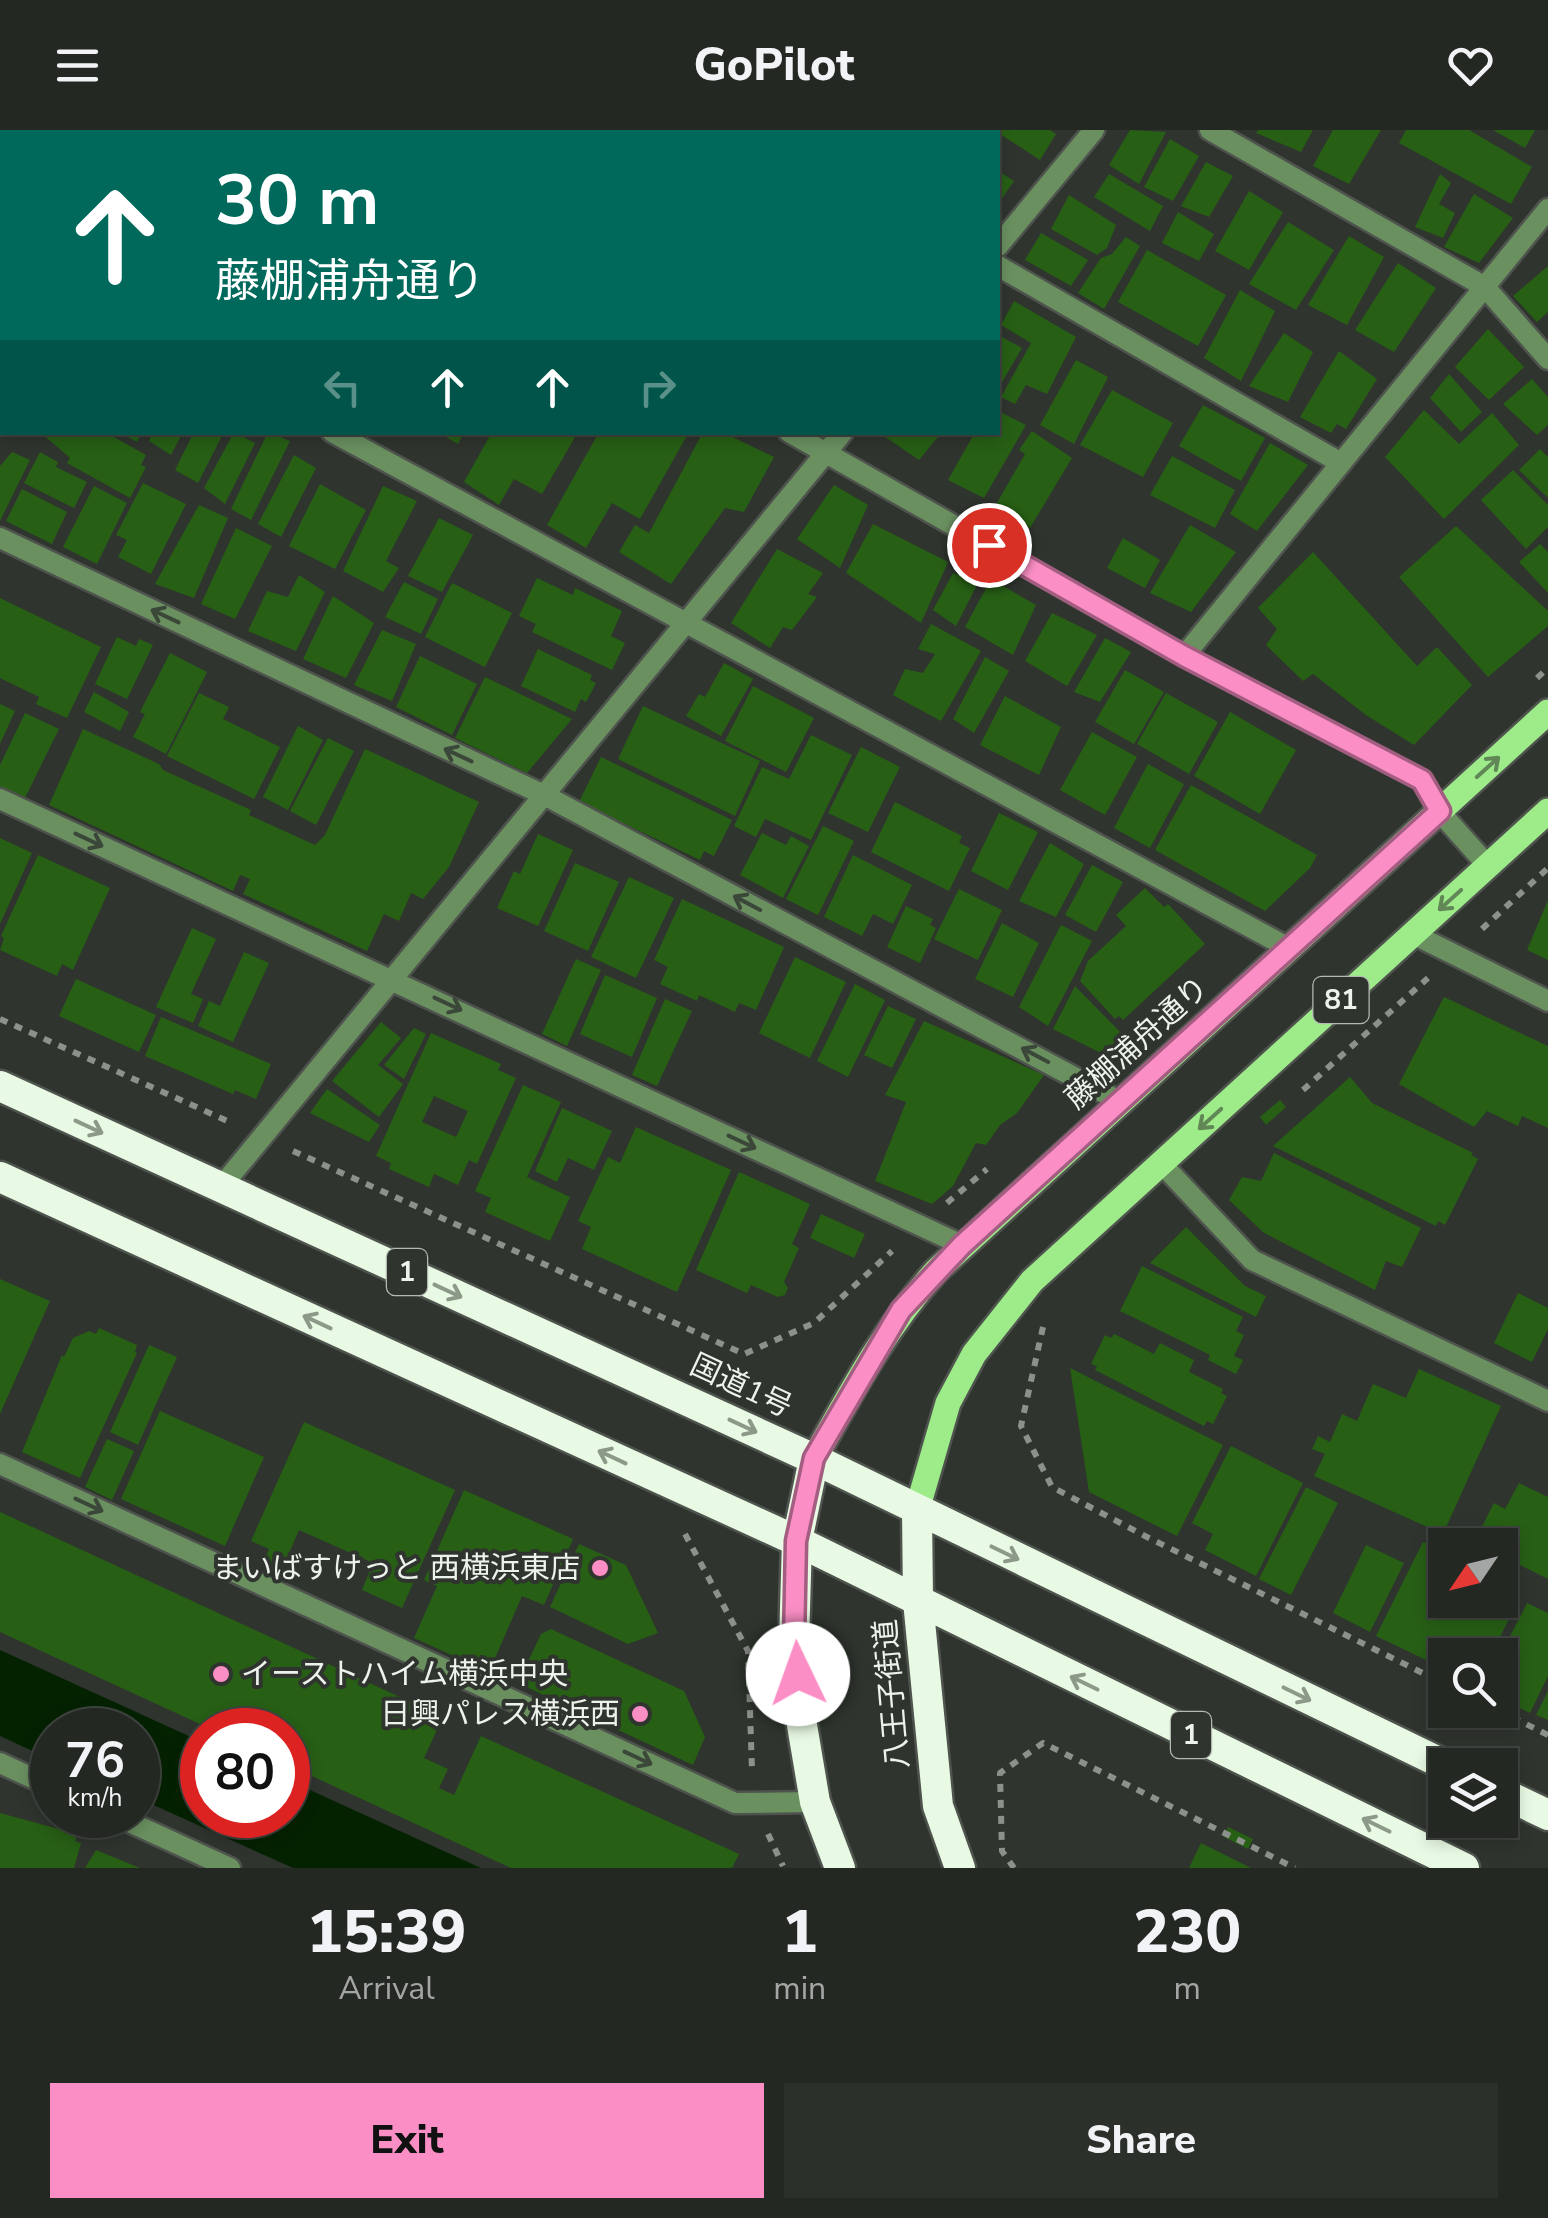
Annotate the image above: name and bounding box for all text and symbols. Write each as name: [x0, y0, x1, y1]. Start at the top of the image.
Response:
text: GoPilot: [693, 35, 855, 96]
icon: menu: [50, 38, 105, 93]
icon: heart: [1443, 38, 1498, 93]
text: 30 m: [215, 153, 379, 249]
icon: ahead: [50, 170, 180, 300]
text: 藤棚浦舟通り: [215, 251, 485, 312]
icon: left: [315, 360, 370, 415]
icon: ahead: [420, 360, 475, 415]
icon: ahead: [525, 360, 580, 415]
icon: right: [630, 360, 685, 415]
pin: [947, 503, 1032, 588]
icon: arrive: [962, 518, 1017, 573]
one-way arrow: [150, 605, 180, 624]
one-way arrow: [444, 744, 474, 763]
one-way arrow: [1475, 755, 1500, 778]
one-way arrow: [73, 832, 104, 850]
one-way arrow: [1438, 888, 1463, 911]
one-way arrow: [733, 893, 763, 912]
street label: 藤棚浦舟通り: [1056, 968, 1218, 1118]
road number: 81: [1314, 977, 1368, 1023]
one-way arrow: [432, 996, 462, 1015]
one-way arrow: [1020, 1045, 1050, 1065]
one-way arrow: [1198, 1107, 1223, 1130]
one-way arrow: [73, 1118, 103, 1137]
one-way arrow: [726, 1134, 757, 1152]
road number: 1: [387, 1249, 427, 1295]
one-way arrow: [432, 1283, 463, 1301]
one-way arrow: [302, 1312, 333, 1330]
street label: 国道1号: [683, 1345, 799, 1427]
one-way arrow: [727, 1418, 757, 1437]
one-way arrow: [598, 1447, 628, 1465]
one-way arrow: [73, 1496, 103, 1515]
north arrow: [1428, 1528, 1518, 1618]
map controls: [1428, 1528, 1518, 1838]
one-way arrow: [989, 1544, 1019, 1563]
place label: まいばすけっと 西横浜東店: [212, 1548, 580, 1589]
marker: まいばすけっと 西横浜東店: [589, 1557, 611, 1579]
street label: 八王子街道: [865, 1617, 919, 1771]
position arrow: [746, 1622, 850, 1726]
button: search: [1428, 1638, 1518, 1728]
place label: イーストハイム横浜中央: [241, 1654, 568, 1695]
marker: イーストハイム横浜中央: [210, 1663, 232, 1685]
one-way arrow: [1070, 1672, 1100, 1691]
one-way arrow: [1282, 1685, 1312, 1704]
place label: 日興パレス横浜西: [380, 1694, 620, 1735]
marker: 日興パレス横浜西: [629, 1703, 651, 1725]
speed limit sign: 80: [180, 1708, 310, 1838]
road number: 1: [1171, 1712, 1211, 1758]
text: 76: [65, 1726, 125, 1795]
button: layers: [1428, 1748, 1518, 1838]
one-way arrow: [622, 1750, 652, 1769]
text: km/h: [67, 1781, 123, 1815]
one-way arrow: [1362, 1815, 1392, 1834]
text: 15:39: [307, 1891, 466, 1973]
text: 1: [782, 1891, 818, 1973]
text: 230: [1133, 1891, 1241, 1973]
text: Arrival: [339, 1967, 435, 2010]
text: min: [773, 1967, 826, 2010]
text: m: [1173, 1967, 1201, 2010]
button: Exit: [50, 2083, 764, 2198]
button: Share: [784, 2083, 1498, 2198]

